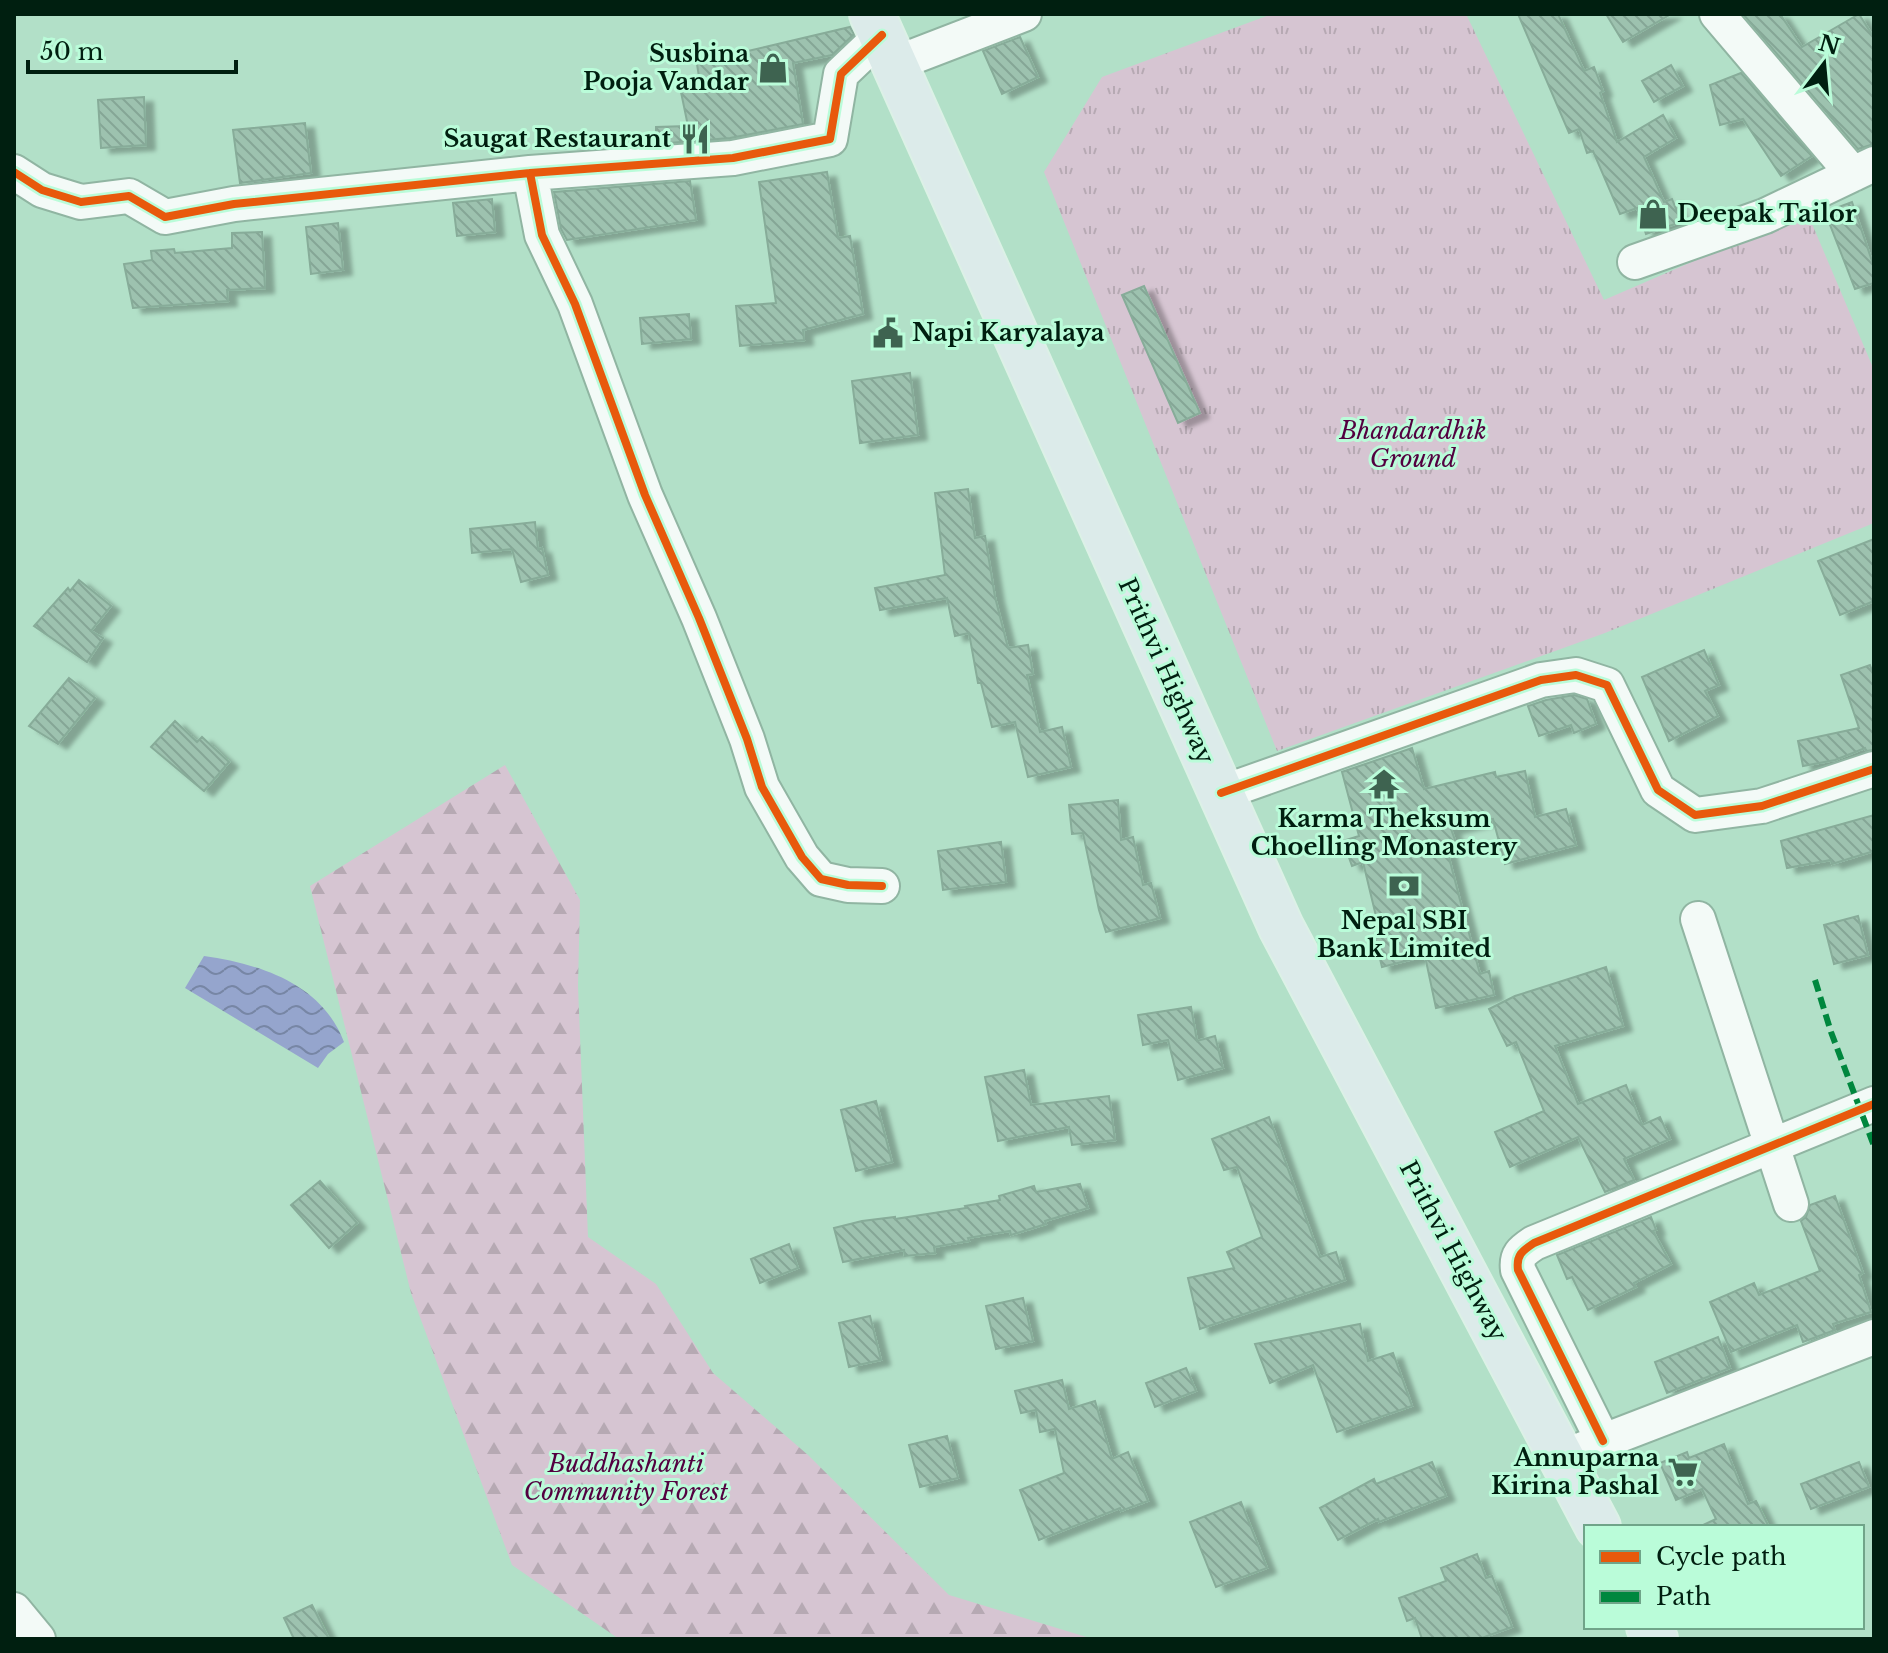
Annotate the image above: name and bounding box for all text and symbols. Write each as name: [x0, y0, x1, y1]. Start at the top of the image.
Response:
scale bar: [28, 24, 236, 74]
north arrow: [1784, 24, 1864, 104]
text: N: [1816, 29, 1843, 61]
text: 50 m: [40, 37, 104, 66]
place label: Susbina Pooja Vandar: [583, 39, 749, 96]
shop icon: Susbina Pooja Vandar: [756, 51, 790, 85]
restaurant icon: Saugat Restaurant: [678, 122, 712, 156]
place label: Saugat Restaurant: [443, 124, 672, 153]
shop icon: Deepak Tailor: [1636, 197, 1670, 231]
place label: Deepak Tailor: [1677, 199, 1857, 228]
public building icon: Napi Karyalaya: [871, 316, 905, 350]
place label: Napi Karyalaya: [912, 318, 1105, 347]
park label: Bhandardhik Ground: [1338, 416, 1487, 473]
street label: Prithvi Highway: [1113, 574, 1221, 769]
temple icon: Karma Theksum Choelling Monastery: [1367, 767, 1401, 801]
place label: Karma Theksum Choelling Monastery: [1251, 804, 1518, 861]
bank icon: Nepal SBI Bank Limited: [1387, 869, 1421, 903]
place label: Nepal SBI Bank Limited: [1317, 906, 1491, 963]
street label: Prithvi Highway: [1394, 1156, 1514, 1346]
place label: Annuparna Kirina Pashal: [1491, 1443, 1659, 1500]
park label: Buddhashanti Community Forest: [524, 1449, 728, 1506]
supermarket icon: Annuparna Kirina Pashal: [1666, 1455, 1700, 1489]
legend: [1584, 1525, 1864, 1629]
text: Cycle path: [1656, 1542, 1787, 1571]
text: Path: [1656, 1582, 1711, 1611]

